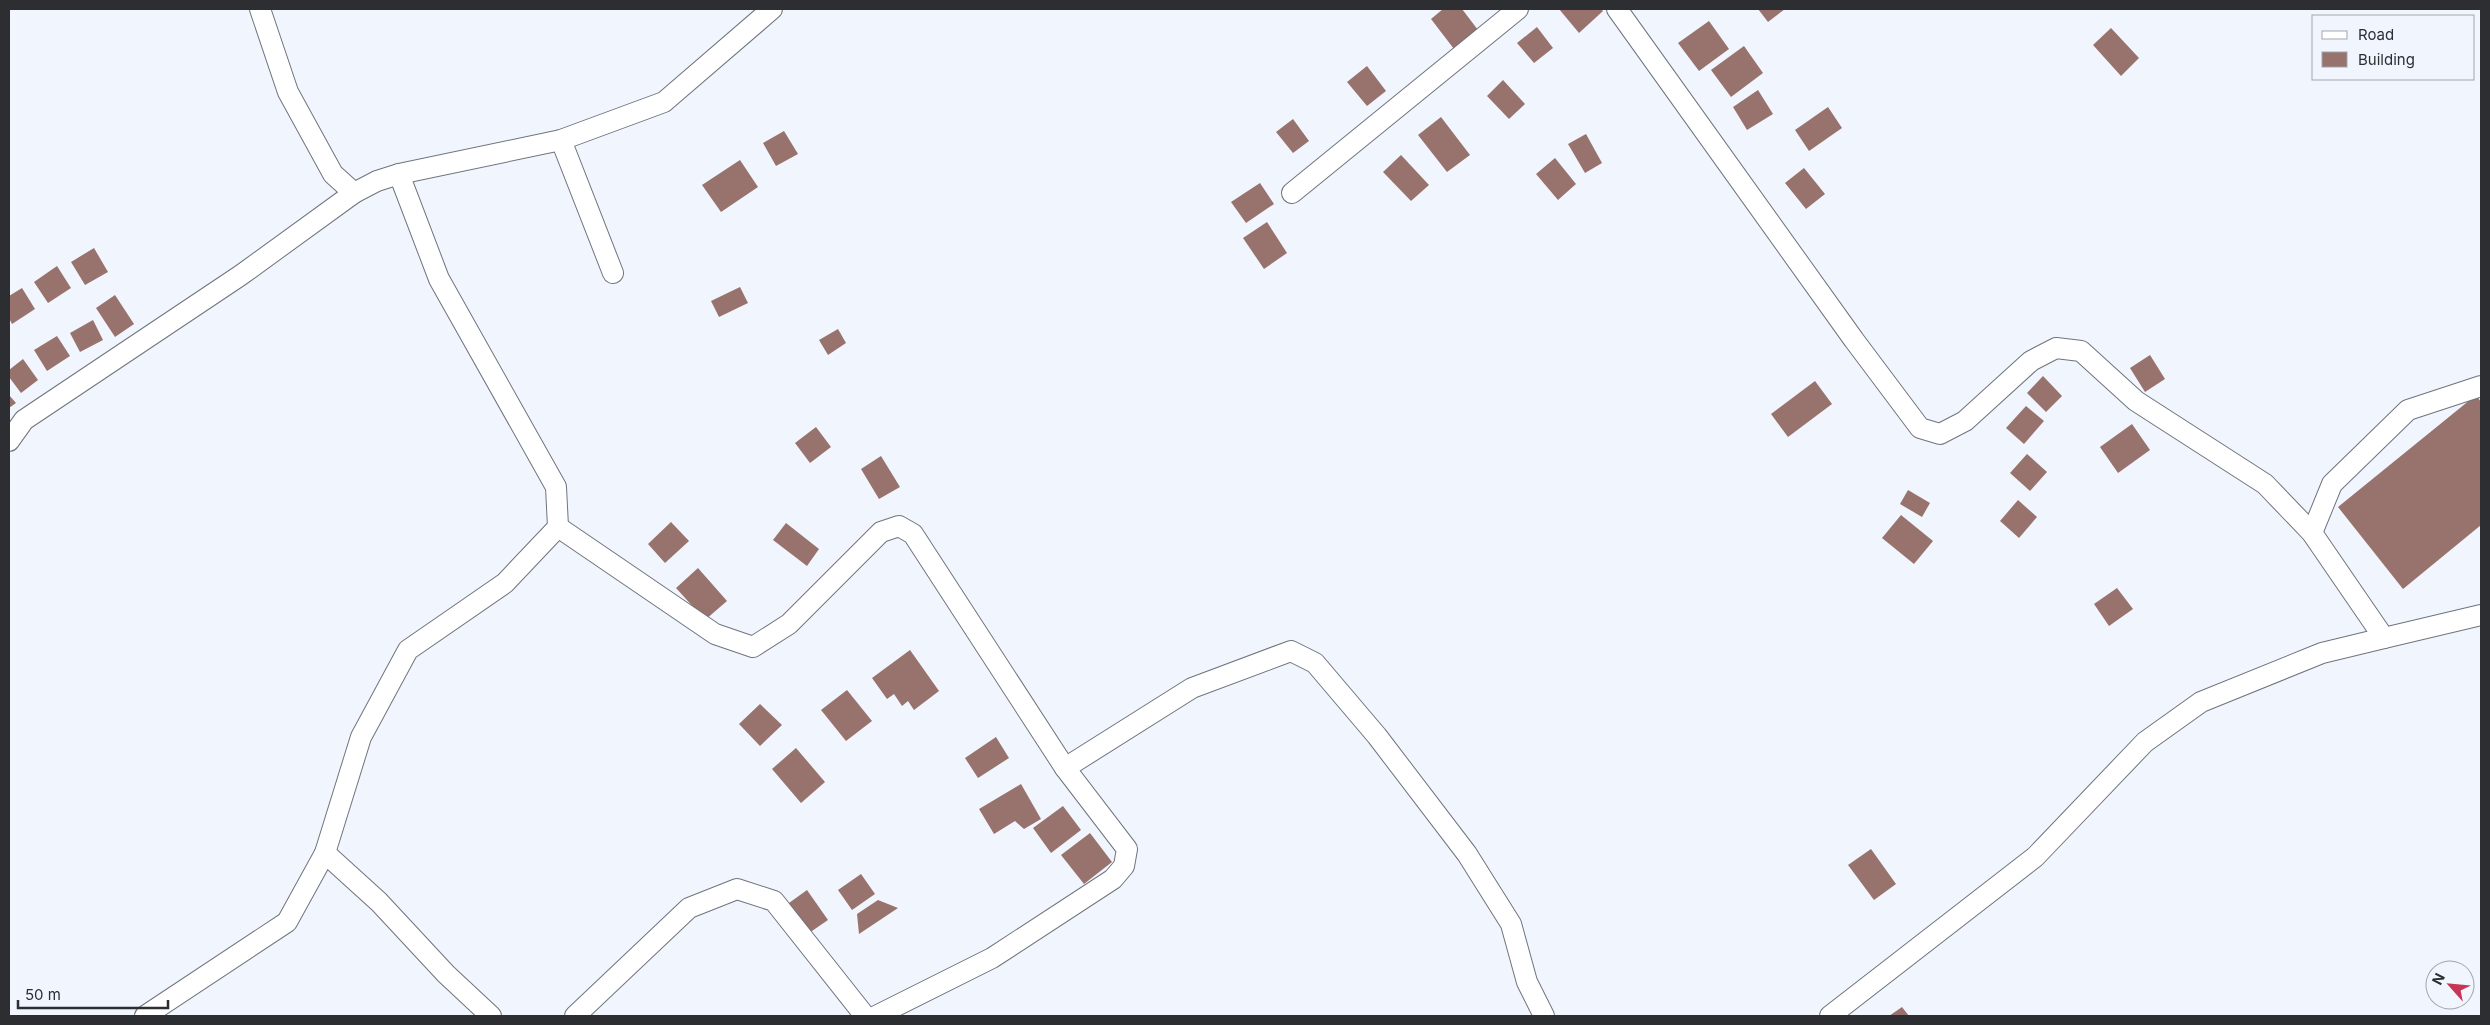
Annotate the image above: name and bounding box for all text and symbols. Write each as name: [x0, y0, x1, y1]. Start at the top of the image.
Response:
legend: [2312, 15, 2475, 80]
text: Road: [2358, 25, 2394, 44]
text: Building: [2358, 50, 2415, 69]
north arrow: [2425, 960, 2475, 1010]
text: N: [2428, 970, 2448, 987]
scale bar: [18, 978, 168, 1010]
text: 50 m: [25, 985, 61, 1004]

